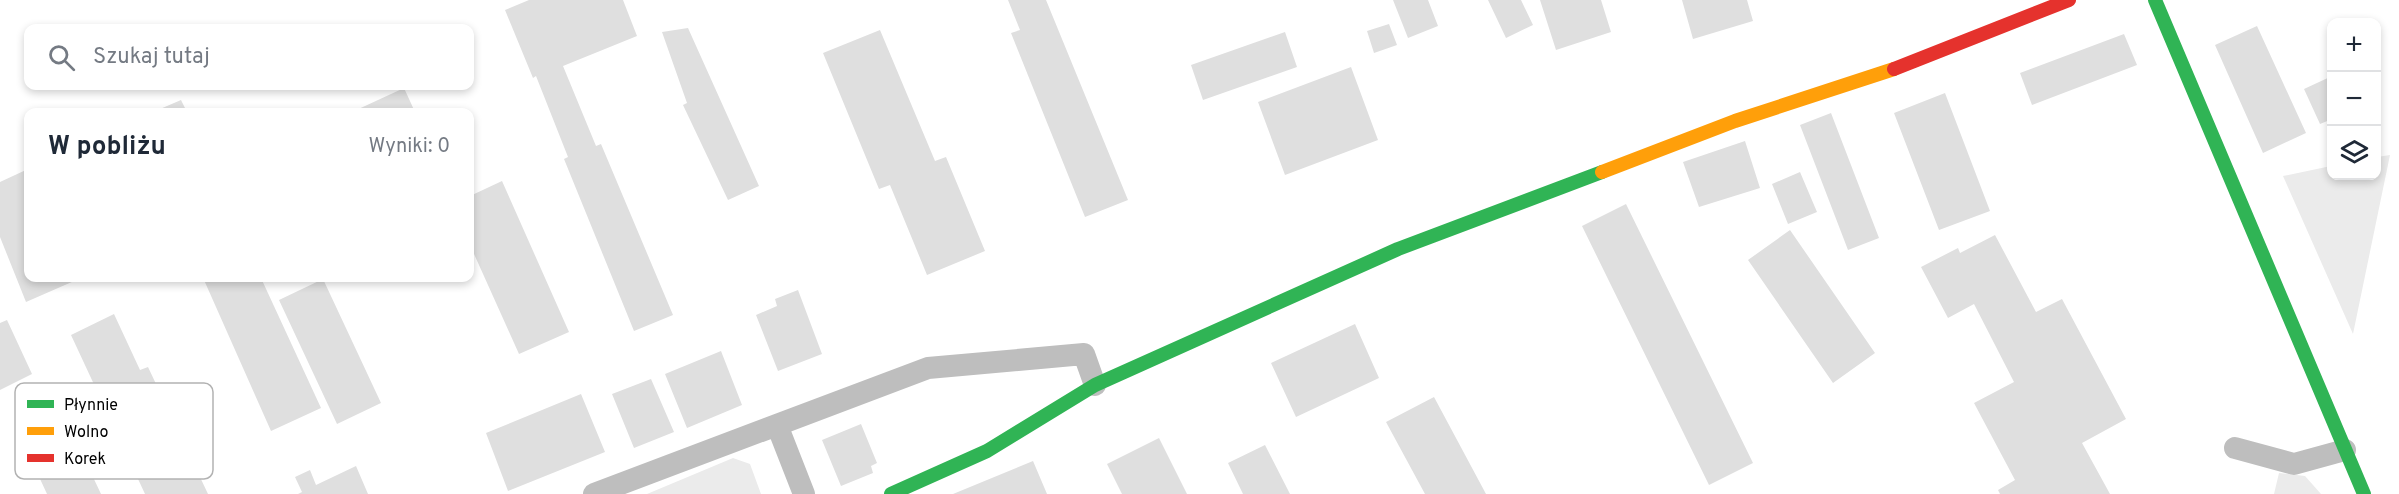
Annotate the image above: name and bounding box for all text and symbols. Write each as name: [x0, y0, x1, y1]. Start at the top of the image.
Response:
map controls: [2327, 18, 2381, 180]
button: +: [2327, 18, 2381, 72]
search box: [24, 24, 474, 90]
icon: search: [45, 41, 78, 74]
text: Szukaj tutaj: [93, 44, 210, 71]
button: −: [2327, 72, 2381, 126]
button: layers: [2327, 126, 2381, 180]
text: W pobliżu: [48, 131, 166, 164]
text: Wyniki: 0: [369, 134, 450, 160]
legend: [15, 383, 213, 479]
text: Płynnie: [64, 396, 118, 416]
text: Wolno: [64, 423, 108, 443]
text: Korek: [64, 450, 106, 470]

